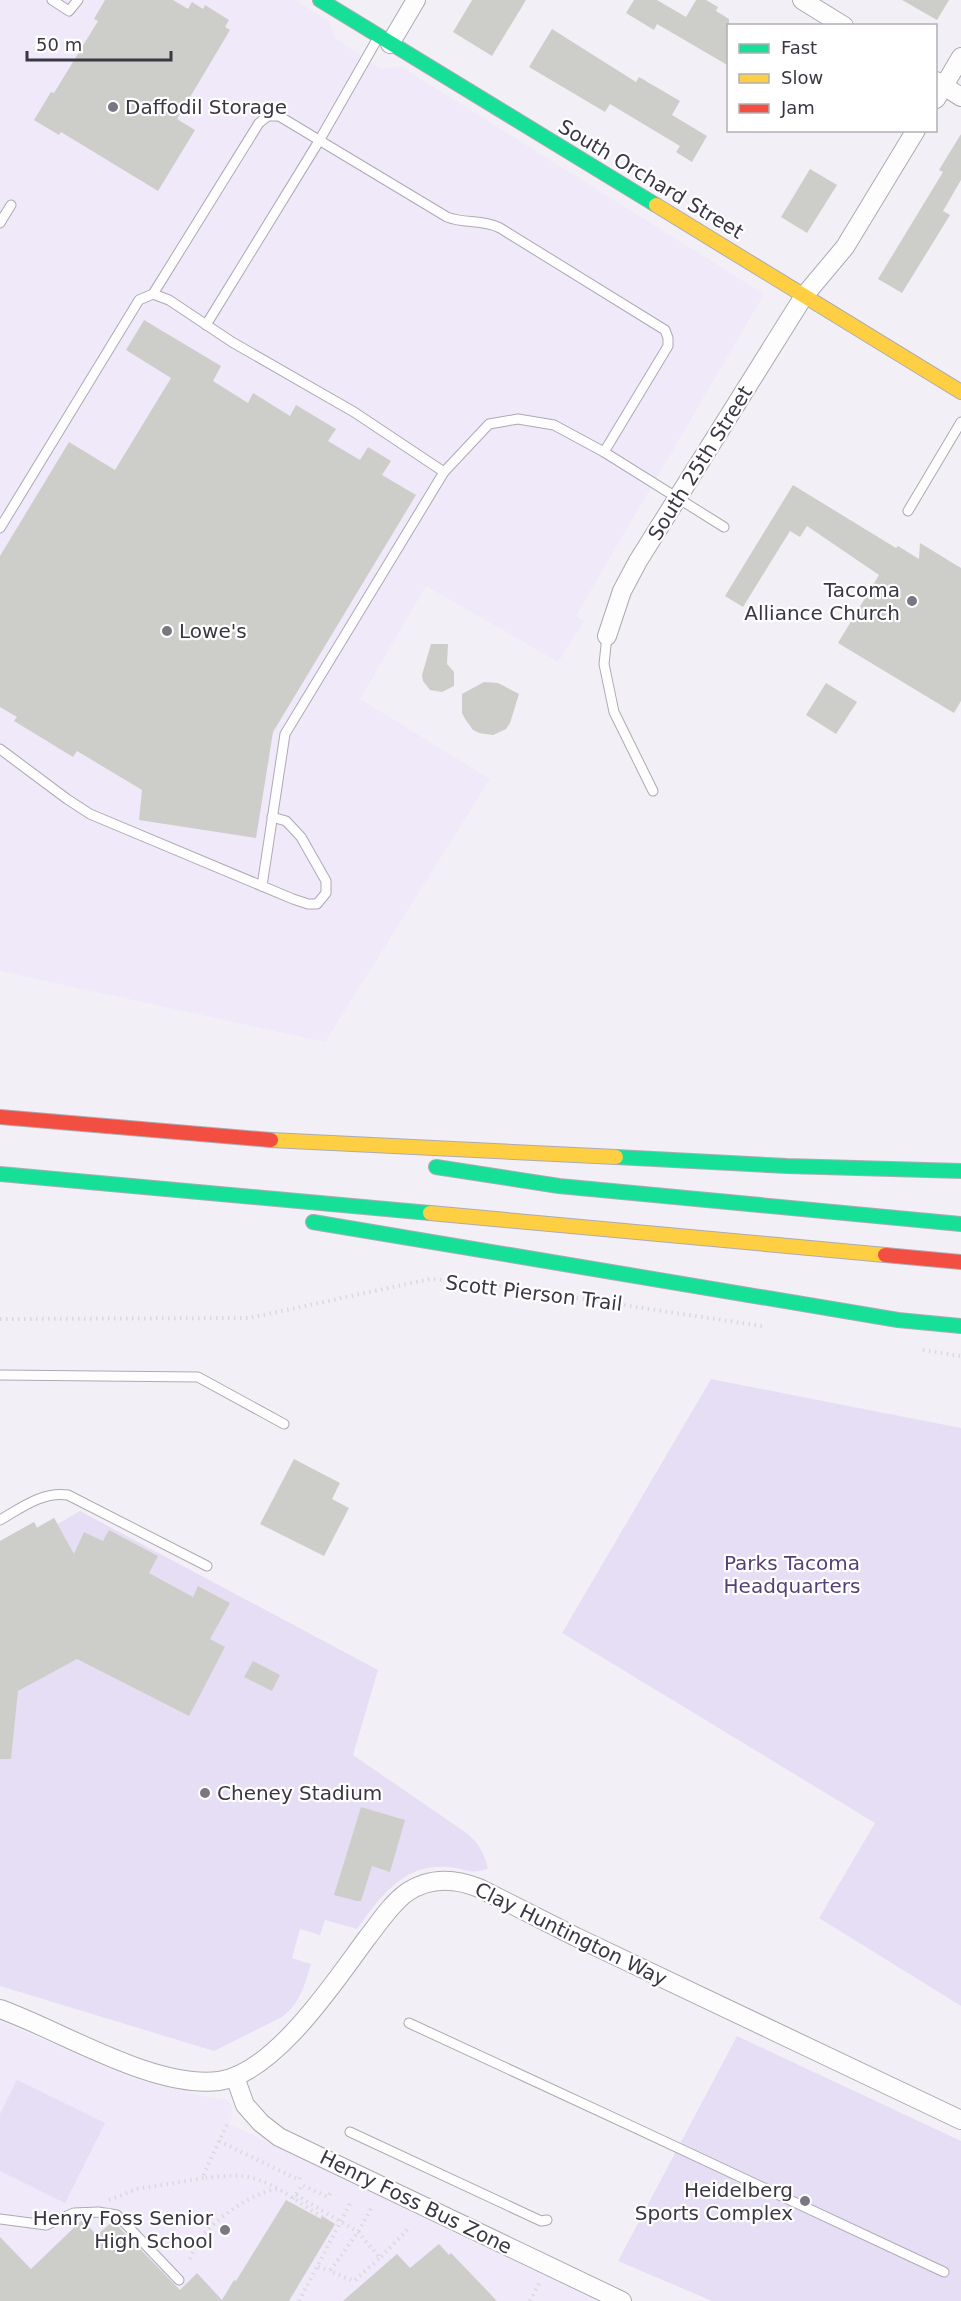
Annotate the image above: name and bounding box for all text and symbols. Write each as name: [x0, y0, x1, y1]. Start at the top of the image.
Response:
scale bar: [27, 24, 171, 62]
legend: [727, 24, 937, 132]
text: 50 m: [36, 34, 82, 55]
text: Fast: [781, 37, 817, 58]
text: Slow: [781, 67, 823, 88]
place label: Daffodil Storage: [125, 95, 287, 119]
text: Jam: [780, 97, 815, 118]
marker: Daffodil Storage: [106, 100, 120, 114]
street label: South Orchard Street: [554, 114, 748, 244]
street label: South 25th Street: [643, 381, 757, 545]
place label: Tacoma Alliance Church: [744, 578, 900, 625]
marker: Tacoma Alliance Church: [905, 594, 919, 608]
place label: Lowe's: [179, 619, 247, 643]
marker: Lowe's: [160, 624, 174, 638]
street label: Scott Pierson Trail: [444, 1270, 624, 1316]
park label: Parks Tacoma Headquarters: [724, 1551, 860, 1598]
place label: Cheney Stadium: [217, 1781, 382, 1805]
marker: Cheney Stadium: [198, 1786, 212, 1800]
street label: Clay Huntington Way: [471, 1877, 671, 1991]
street label: Henry Foss Bus Zone: [316, 2145, 516, 2259]
place label: Heidelberg Sports Complex: [635, 2178, 793, 2225]
marker: Heidelberg Sports Complex: [798, 2194, 812, 2208]
place label: Henry Foss Senior High School: [33, 2206, 214, 2253]
marker: Henry Foss Senior High School: [218, 2223, 232, 2237]

